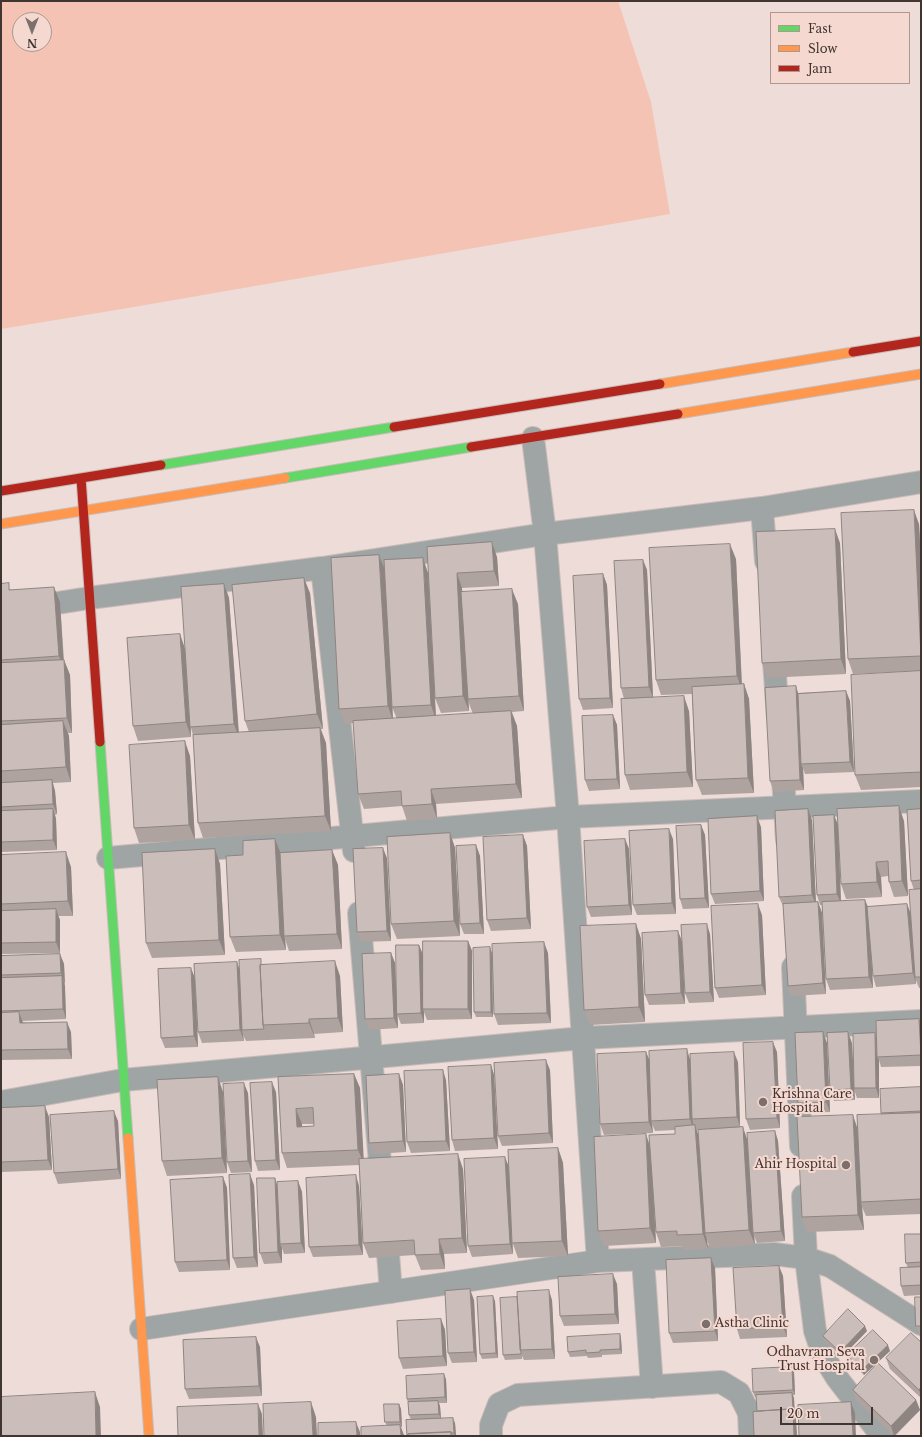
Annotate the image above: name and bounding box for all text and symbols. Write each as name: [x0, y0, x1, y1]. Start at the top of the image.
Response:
north arrow: [12, 12, 52, 52]
legend: [770, 12, 910, 84]
text: Fast: [808, 21, 832, 36]
text: N: [27, 36, 37, 50]
text: Slow: [808, 41, 837, 56]
text: Jam: [808, 61, 832, 76]
place label: Krishna Care Hospital: [772, 1088, 852, 1116]
marker: Krishna Care Hospital: [757, 1096, 769, 1108]
place label: Ahir Hospital: [755, 1158, 837, 1172]
marker: Ahir Hospital: [840, 1159, 852, 1171]
place label: Astha Clinic: [715, 1317, 789, 1331]
marker: Astha Clinic: [700, 1318, 712, 1330]
place label: Odhavram Seva Trust Hospital: [767, 1346, 865, 1374]
marker: Odhavram Seva Trust Hospital: [868, 1354, 880, 1366]
scale bar: [782, 1399, 875, 1425]
text: 20 m: [787, 1406, 819, 1421]

